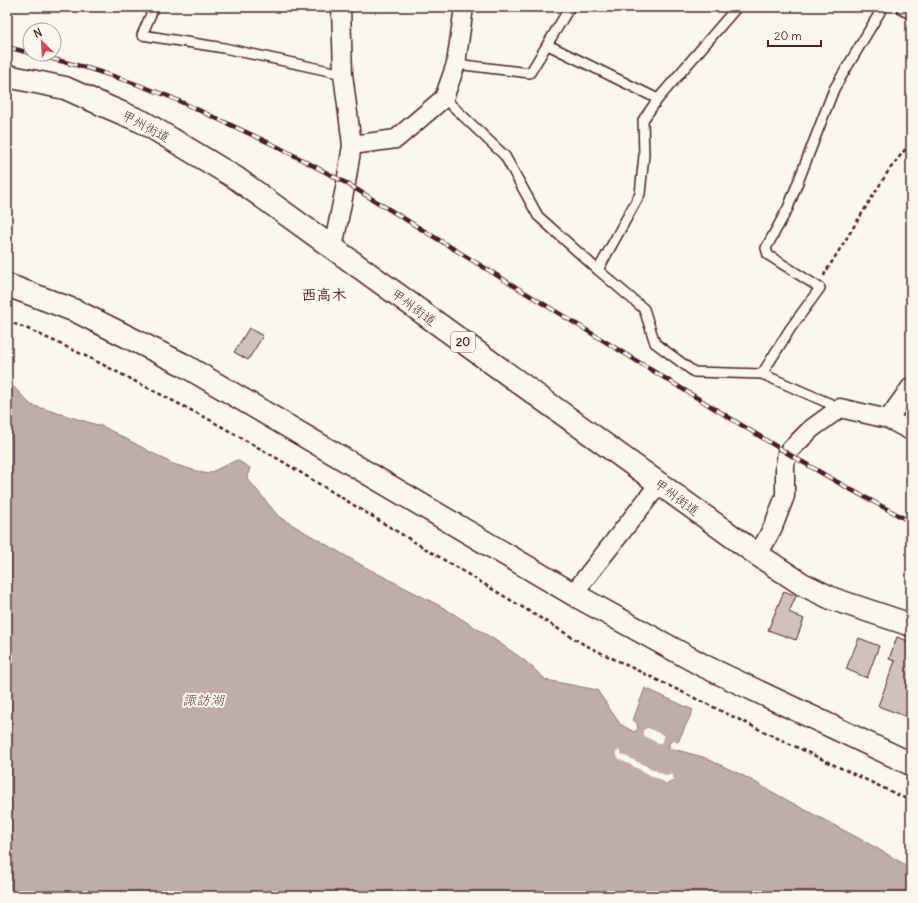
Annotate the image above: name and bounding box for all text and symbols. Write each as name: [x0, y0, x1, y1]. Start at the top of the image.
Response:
north arrow: [22, 22, 62, 62]
scale bar: [768, 22, 821, 48]
text: N: [31, 25, 44, 41]
text: 20 m: [774, 28, 802, 43]
street label: 甲州街道: [119, 107, 173, 146]
district label: 西高木: [301, 285, 347, 304]
street label: 甲州街道: [388, 285, 440, 330]
road number: 20: [451, 332, 475, 352]
street label: 甲州街道: [651, 475, 703, 520]
water label: 諏訪湖: [182, 691, 225, 709]

